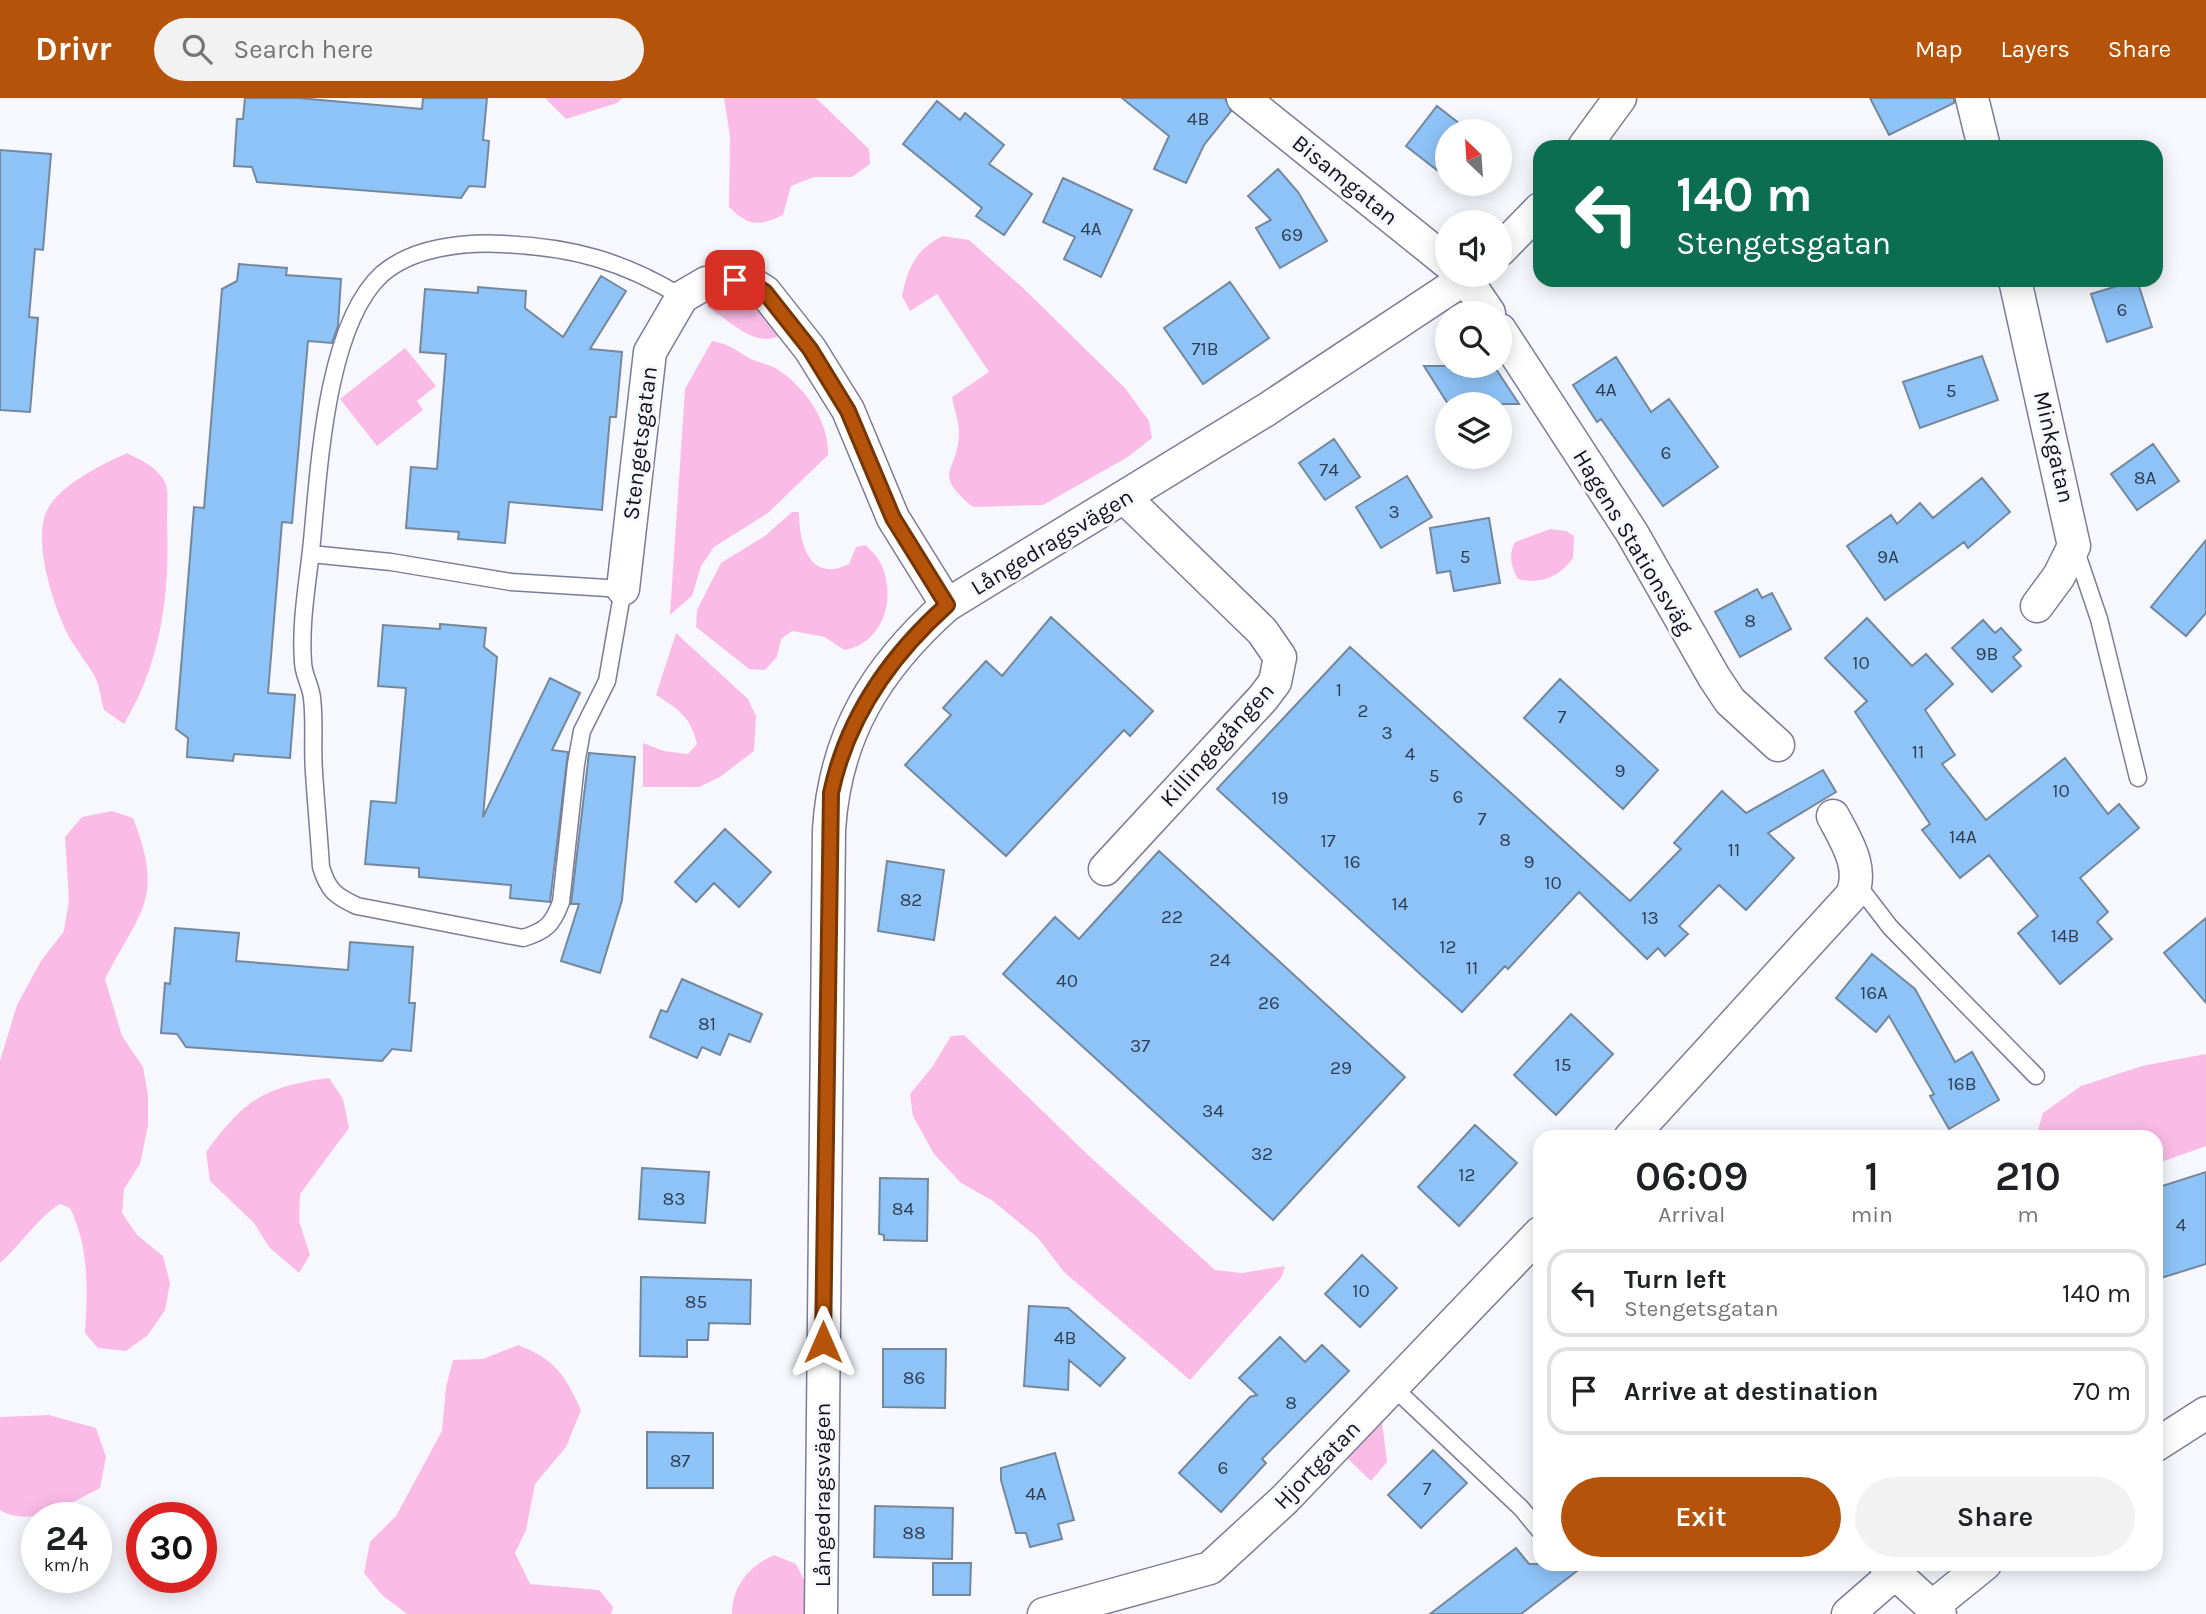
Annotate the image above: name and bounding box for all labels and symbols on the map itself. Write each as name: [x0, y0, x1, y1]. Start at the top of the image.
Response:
house number: 4B: [1187, 108, 1209, 130]
north arrow: [1435, 119, 1512, 196]
street label: Bisamgatan: [1287, 129, 1403, 231]
house number: 4A: [1080, 218, 1102, 240]
house number: 69: [1281, 224, 1303, 246]
pin: [705, 250, 765, 310]
house number: 6: [2117, 299, 2127, 321]
house number: 71B: [1191, 338, 1219, 360]
street label: Stengetsgatan: [617, 365, 663, 521]
house number: 4A: [1595, 379, 1617, 401]
house number: 5: [1946, 380, 1956, 402]
street label: Minkgatan: [2028, 388, 2080, 506]
house number: 6: [1661, 442, 1671, 464]
street label: Hagens Stationsväg: [1567, 445, 1699, 639]
house number: 74: [1319, 459, 1339, 481]
house number: 8A: [2134, 467, 2156, 489]
street label: Långedragsvägen: [966, 483, 1138, 601]
house number: 3: [1388, 501, 1400, 523]
house number: 5: [1460, 546, 1470, 568]
house number: 9A: [1877, 546, 1899, 568]
house number: 8: [1744, 610, 1756, 632]
house number: 9B: [1976, 643, 1998, 665]
house number: 10: [1852, 652, 1870, 674]
street label: Killingegången: [1154, 677, 1280, 813]
house number: 1: [1336, 679, 1342, 701]
house number: 2: [1357, 700, 1369, 722]
house number: 7: [1558, 706, 1567, 728]
house number: 3: [1381, 722, 1393, 744]
house number: 11: [1912, 741, 1924, 763]
house number: 4: [1405, 743, 1416, 765]
house number: 9: [1614, 760, 1626, 782]
house number: 5: [1429, 765, 1439, 787]
house number: 10: [2052, 780, 2070, 802]
house number: 6: [1453, 786, 1463, 808]
house number: 19: [1271, 787, 1289, 809]
house number: 7: [1478, 808, 1487, 830]
house number: 14A: [1949, 826, 1977, 848]
house number: 8: [1499, 829, 1511, 851]
house number: 17: [1320, 830, 1336, 852]
house number: 11: [1728, 839, 1740, 861]
house number: 16: [1343, 851, 1361, 873]
house number: 9: [1523, 851, 1535, 873]
house number: 10: [1544, 872, 1562, 894]
house number: 82: [900, 889, 922, 911]
house number: 14: [1392, 893, 1409, 915]
house number: 22: [1161, 906, 1183, 928]
house number: 13: [1641, 907, 1659, 929]
house number: 14B: [2051, 925, 2079, 947]
house number: 12: [1439, 936, 1457, 958]
house number: 24: [1209, 949, 1231, 971]
house number: 11: [1466, 957, 1478, 979]
house number: 40: [1056, 970, 1078, 992]
house number: 16A: [1860, 982, 1888, 1004]
house number: 26: [1258, 992, 1280, 1014]
house number: 81: [698, 1013, 716, 1035]
house number: 37: [1130, 1035, 1150, 1057]
house number: 15: [1554, 1054, 1572, 1076]
house number: 29: [1330, 1057, 1352, 1079]
house number: 16B: [1948, 1073, 1976, 1095]
house number: 34: [1202, 1100, 1224, 1122]
house number: 32: [1251, 1143, 1273, 1165]
house number: 12: [1458, 1164, 1476, 1186]
house number: 83: [663, 1188, 685, 1210]
house number: 84: [892, 1198, 915, 1220]
house number: 4: [2176, 1214, 2187, 1236]
house number: 10: [1352, 1280, 1370, 1302]
house number: 85: [685, 1291, 707, 1313]
position arrow: [786, 1305, 860, 1379]
house number: 4B: [1054, 1327, 1076, 1349]
house number: 86: [903, 1367, 925, 1389]
house number: 8: [1285, 1392, 1297, 1414]
street label: Långedragsvägen: [809, 1403, 836, 1587]
street label: Hjortgatan: [1268, 1415, 1366, 1515]
house number: 87: [670, 1450, 690, 1472]
house number: 6: [1218, 1457, 1228, 1479]
house number: 7: [1423, 1478, 1432, 1500]
house number: 4A: [1025, 1483, 1047, 1505]
speed limit sign: 30: [126, 1502, 217, 1593]
house number: 88: [902, 1522, 926, 1544]

